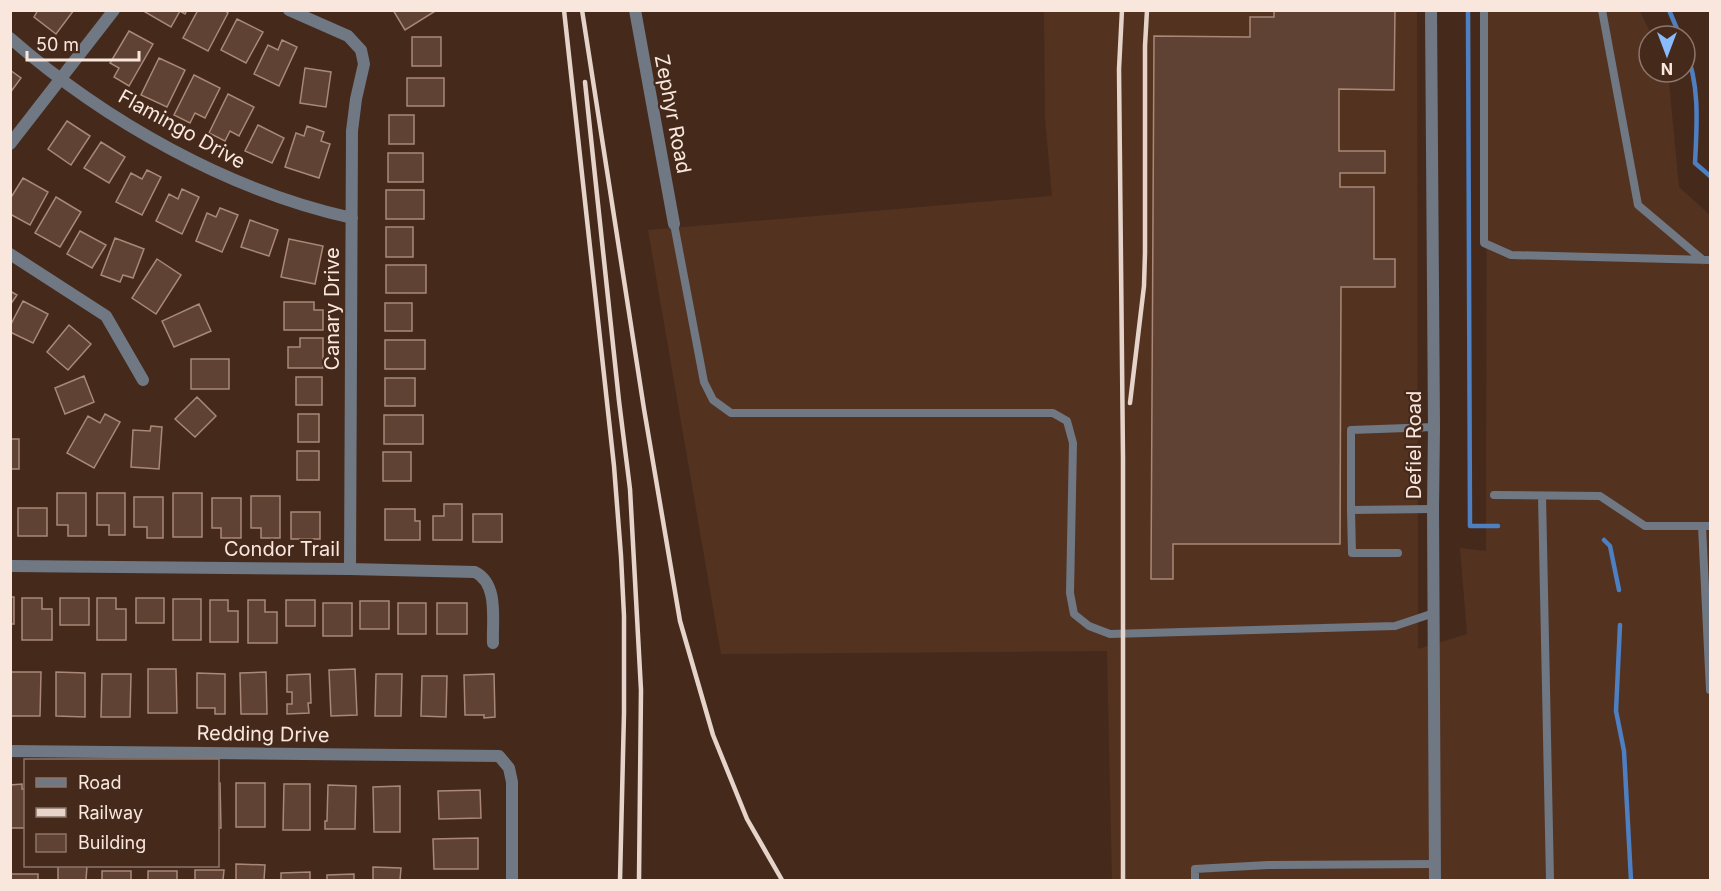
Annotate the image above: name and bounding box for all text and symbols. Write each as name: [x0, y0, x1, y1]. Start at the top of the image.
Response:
scale bar: [27, 24, 140, 62]
north arrow: [1637, 24, 1697, 84]
text: 50 m: [36, 34, 79, 55]
street label: Zephyr Road: [650, 52, 696, 176]
text: N: [1661, 59, 1673, 79]
street label: Flamingo Drive: [114, 84, 250, 174]
street label: Canary Drive: [320, 247, 344, 371]
street label: Defiel Road: [1402, 391, 1426, 499]
street label: Condor Trail: [224, 537, 340, 561]
street label: Redding Drive: [196, 721, 330, 747]
legend: [24, 759, 219, 867]
text: Road: [78, 772, 121, 793]
text: Railway: [78, 802, 143, 823]
text: Building: [78, 832, 146, 853]

